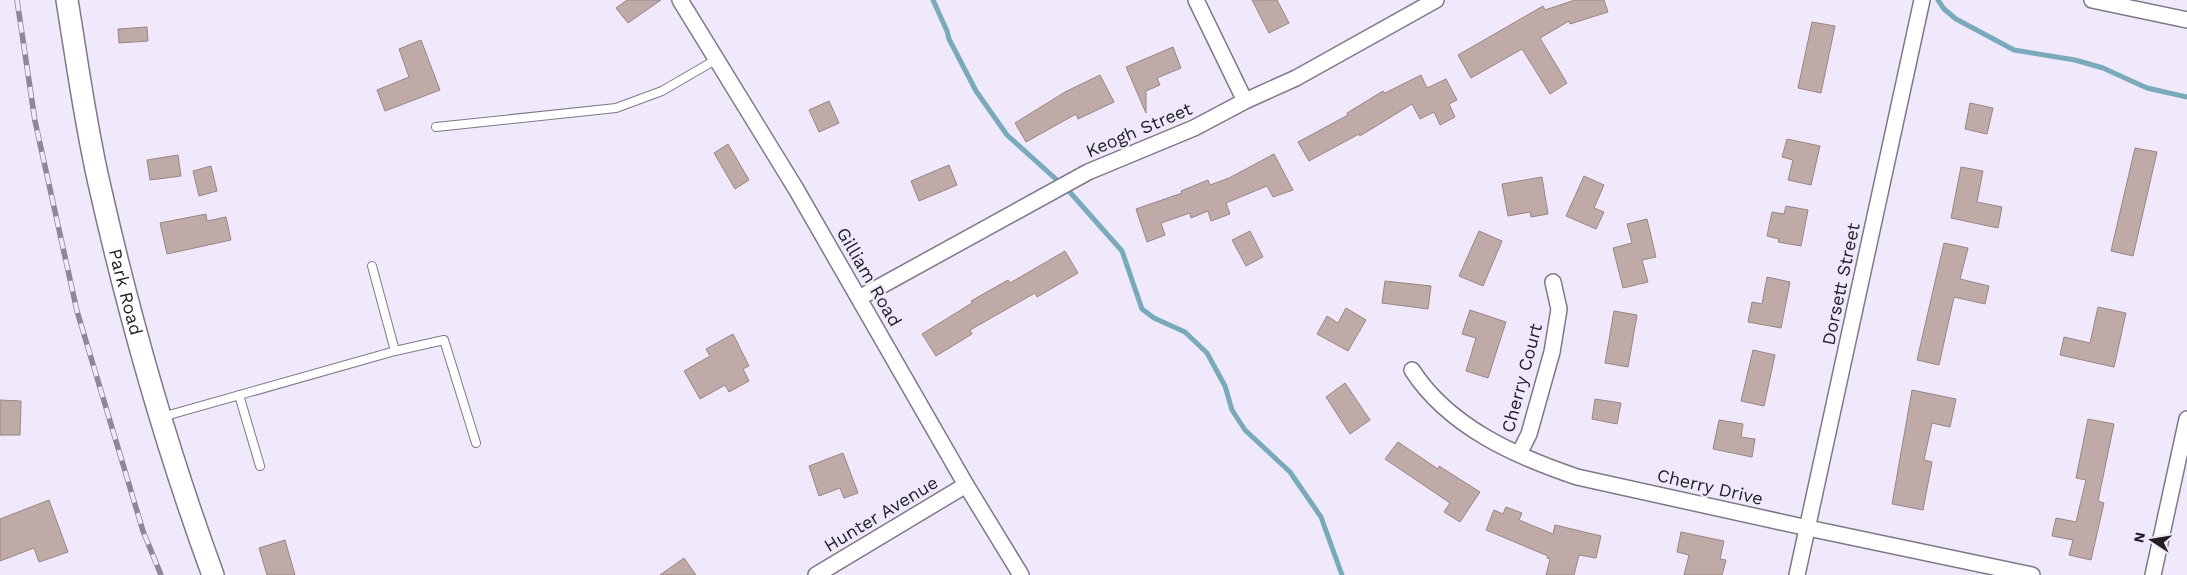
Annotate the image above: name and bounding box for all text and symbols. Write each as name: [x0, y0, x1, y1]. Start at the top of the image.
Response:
street label: Keogh Street: [1083, 98, 1195, 161]
street label: Dorsett Street: [1817, 220, 1864, 347]
street label: Gilliam Road: [833, 223, 906, 330]
street label: Park Road: [105, 247, 147, 337]
street label: Cherry Court: [1497, 321, 1546, 435]
street label: Cherry Drive: [1655, 464, 1765, 509]
street label: Hunter Avenue: [820, 471, 941, 556]
north arrow: [2127, 515, 2177, 565]
text: N: [2130, 531, 2148, 544]

